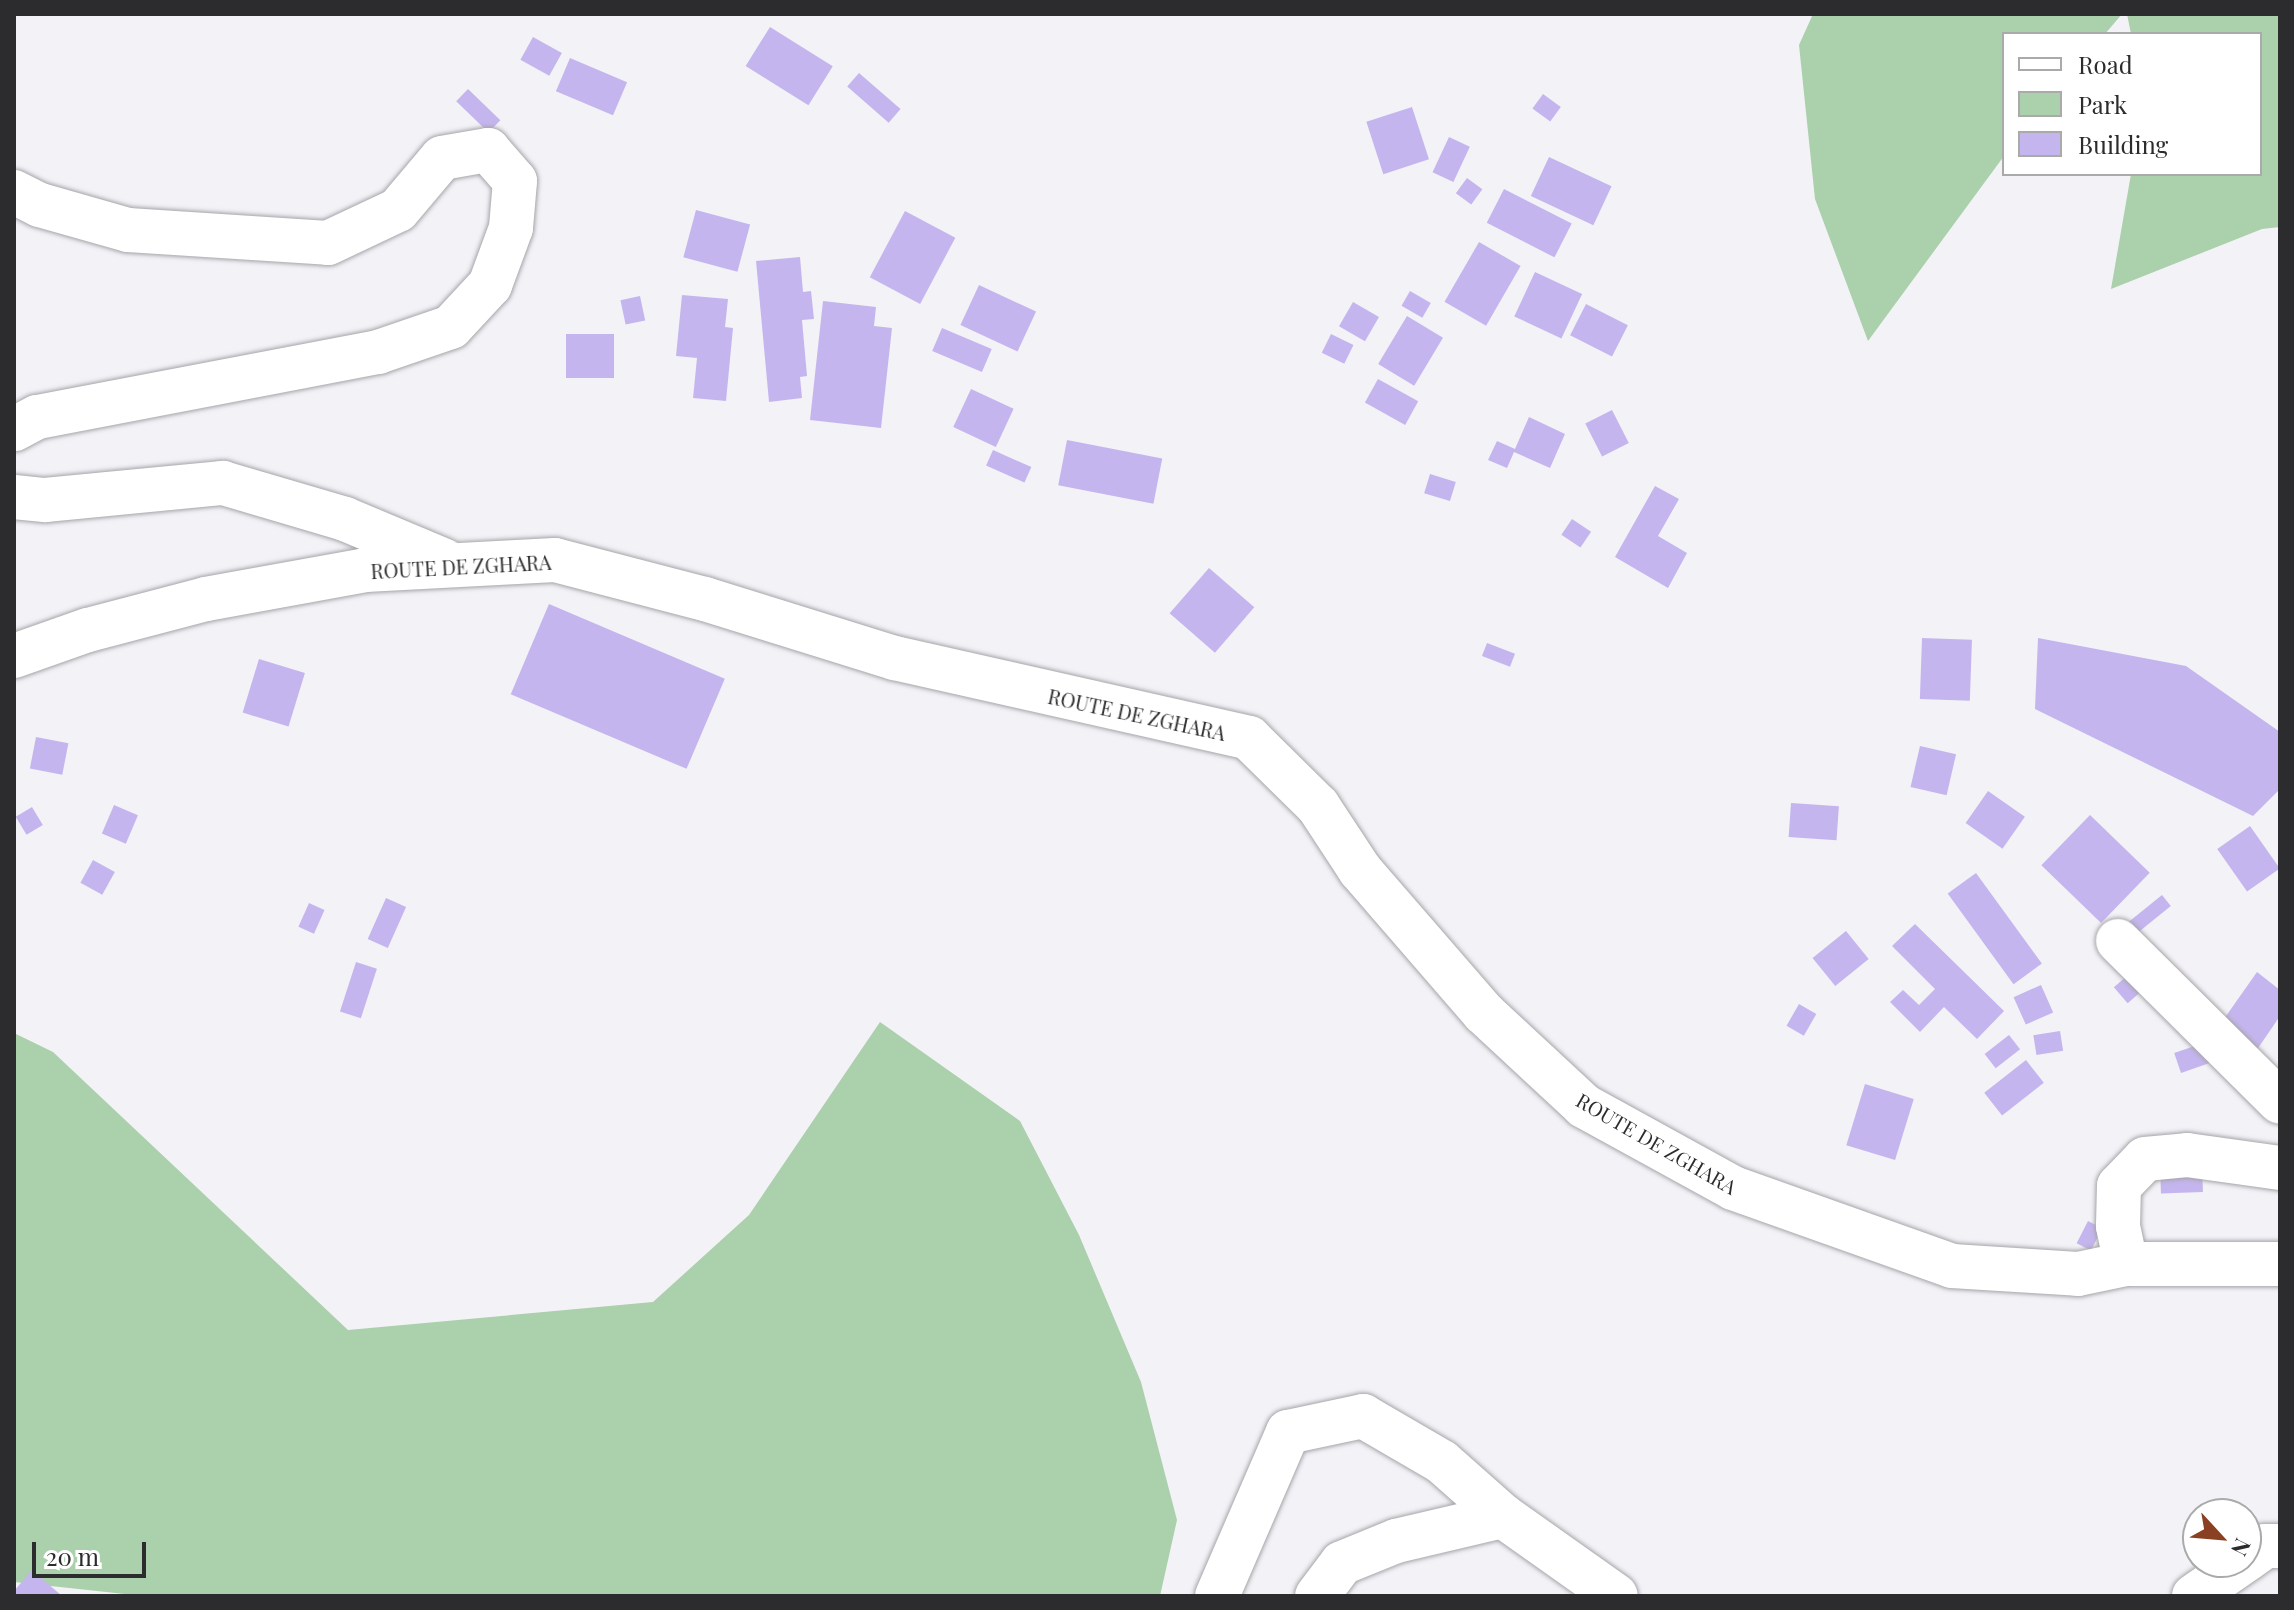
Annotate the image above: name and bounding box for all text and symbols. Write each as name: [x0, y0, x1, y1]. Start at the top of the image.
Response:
legend: [2002, 32, 2262, 176]
text: Road: [2078, 48, 2133, 80]
text: Park: [2078, 88, 2127, 120]
text: Building: [2078, 128, 2168, 160]
street label: ROUTE DE ZGHARA: [370, 549, 552, 583]
street label: ROUTE DE ZGHARA: [1046, 683, 1228, 745]
street label: ROUTE DE ZGHARA: [1573, 1087, 1741, 1199]
north arrow: [2182, 1498, 2262, 1578]
scale bar: [36, 1526, 150, 1576]
text: N: [2225, 1534, 2259, 1561]
text: 20 m: [46, 1540, 99, 1572]

